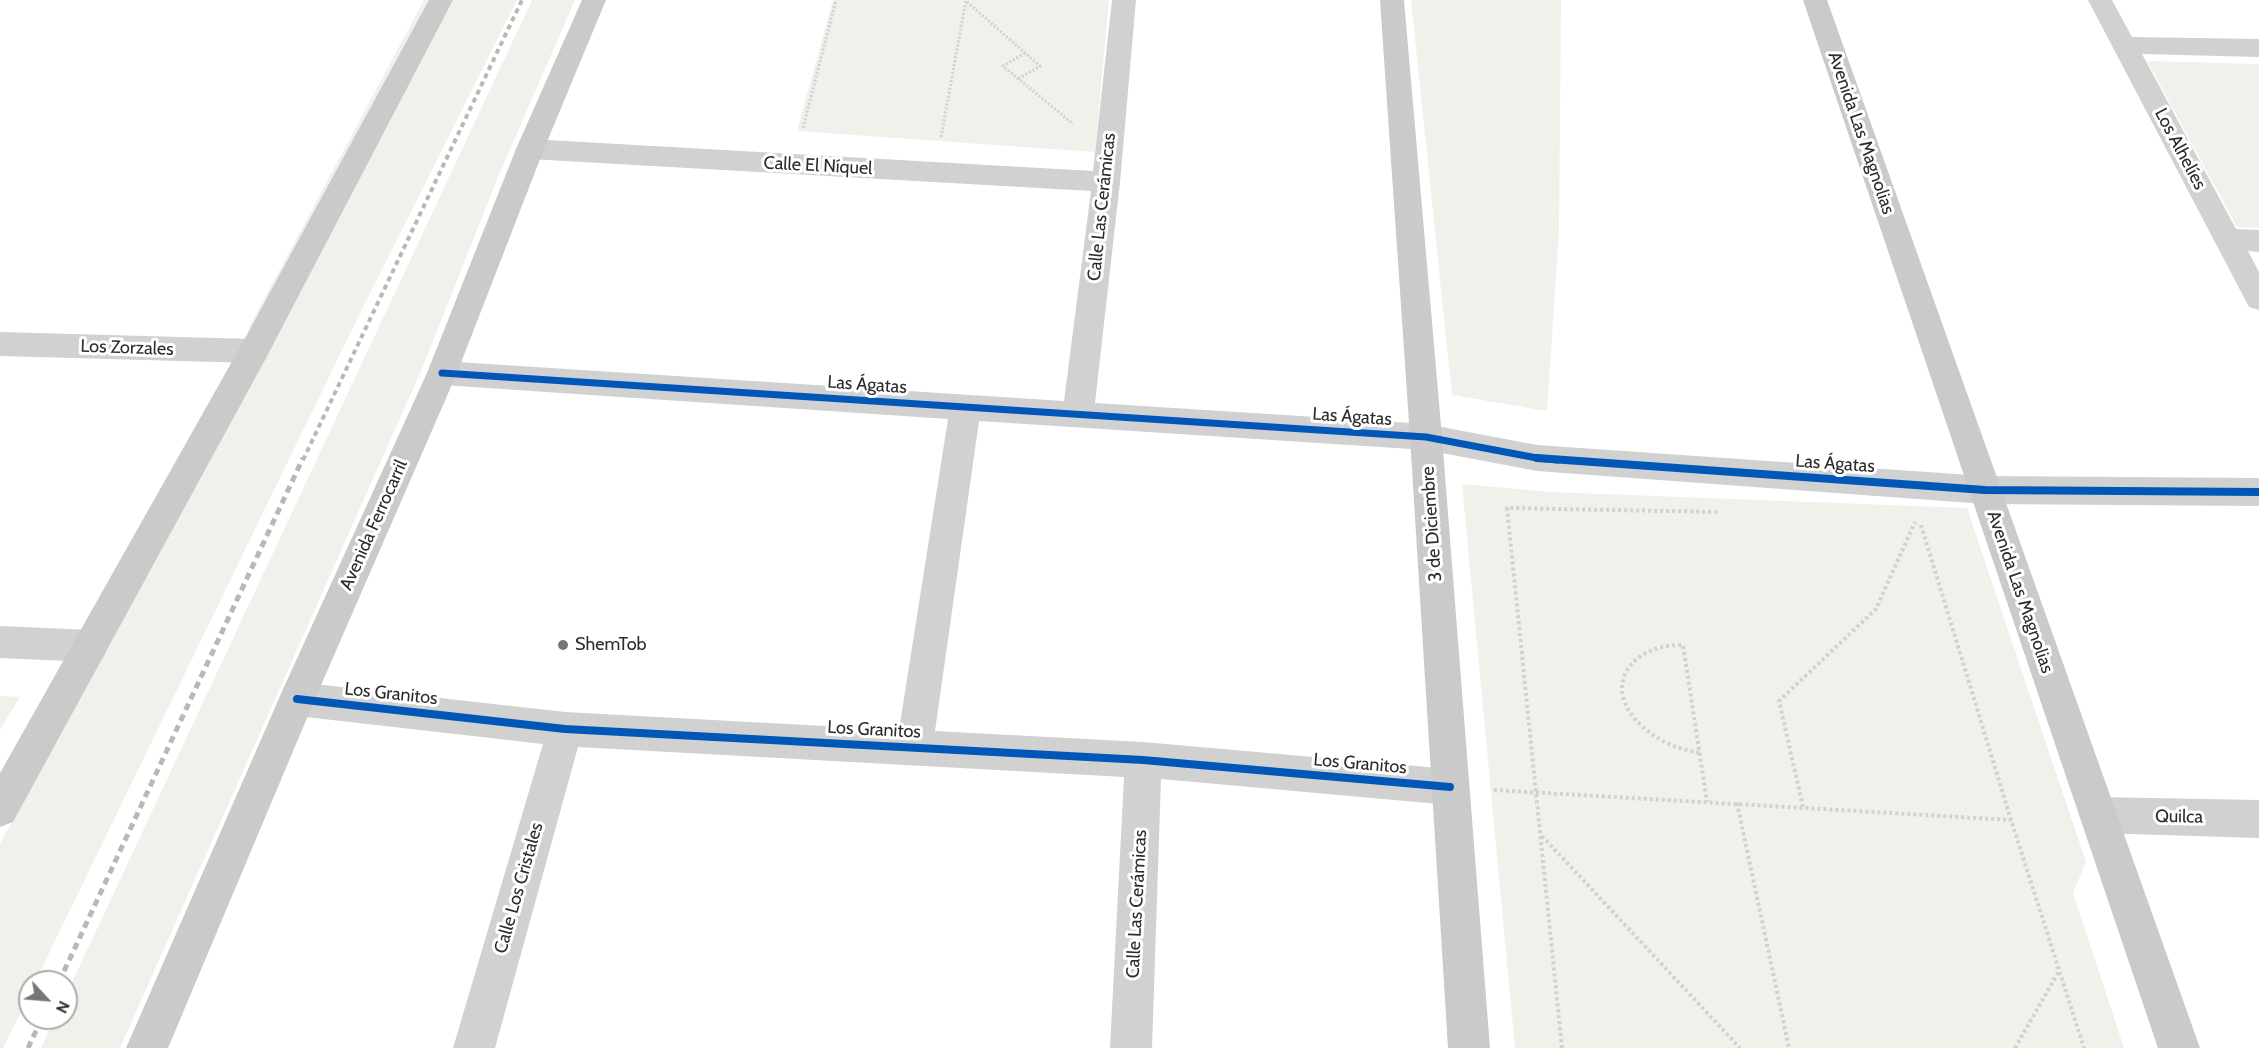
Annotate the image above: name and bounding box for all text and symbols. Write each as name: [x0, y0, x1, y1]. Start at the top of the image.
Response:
street label: Avenida Las Magnolias: [1823, 49, 1899, 217]
street label: Los Alhelíes: [2150, 105, 2210, 193]
street label: Calle Las Cerámicas: [1083, 132, 1121, 282]
street label: Calle El Níquel: [763, 152, 873, 180]
street label: Los Zorzales: [80, 336, 174, 360]
street label: Las Ágatas: [827, 371, 907, 399]
street label: Las Ágatas: [1312, 403, 1392, 431]
street label: Las Ágatas: [1795, 450, 1875, 478]
street label: Avenida Ferrocarril: [336, 457, 412, 593]
street label: 3 de Diciembre: [1417, 466, 1447, 582]
street label: Avenida Las Magnolias: [1982, 508, 2058, 676]
place label: ShemTob: [575, 634, 647, 656]
marker: ShemTob: [556, 638, 570, 652]
street label: Los Granitos: [343, 678, 439, 710]
street label: Los Granitos: [827, 717, 921, 743]
street label: Los Granitos: [1312, 749, 1408, 779]
street label: Quilca: [2155, 806, 2203, 828]
street label: Calle Los Cristales: [490, 820, 548, 956]
street label: Calle Las Cerámicas: [1122, 829, 1152, 979]
north arrow: [18, 970, 78, 1030]
text: N: [52, 998, 74, 1016]

